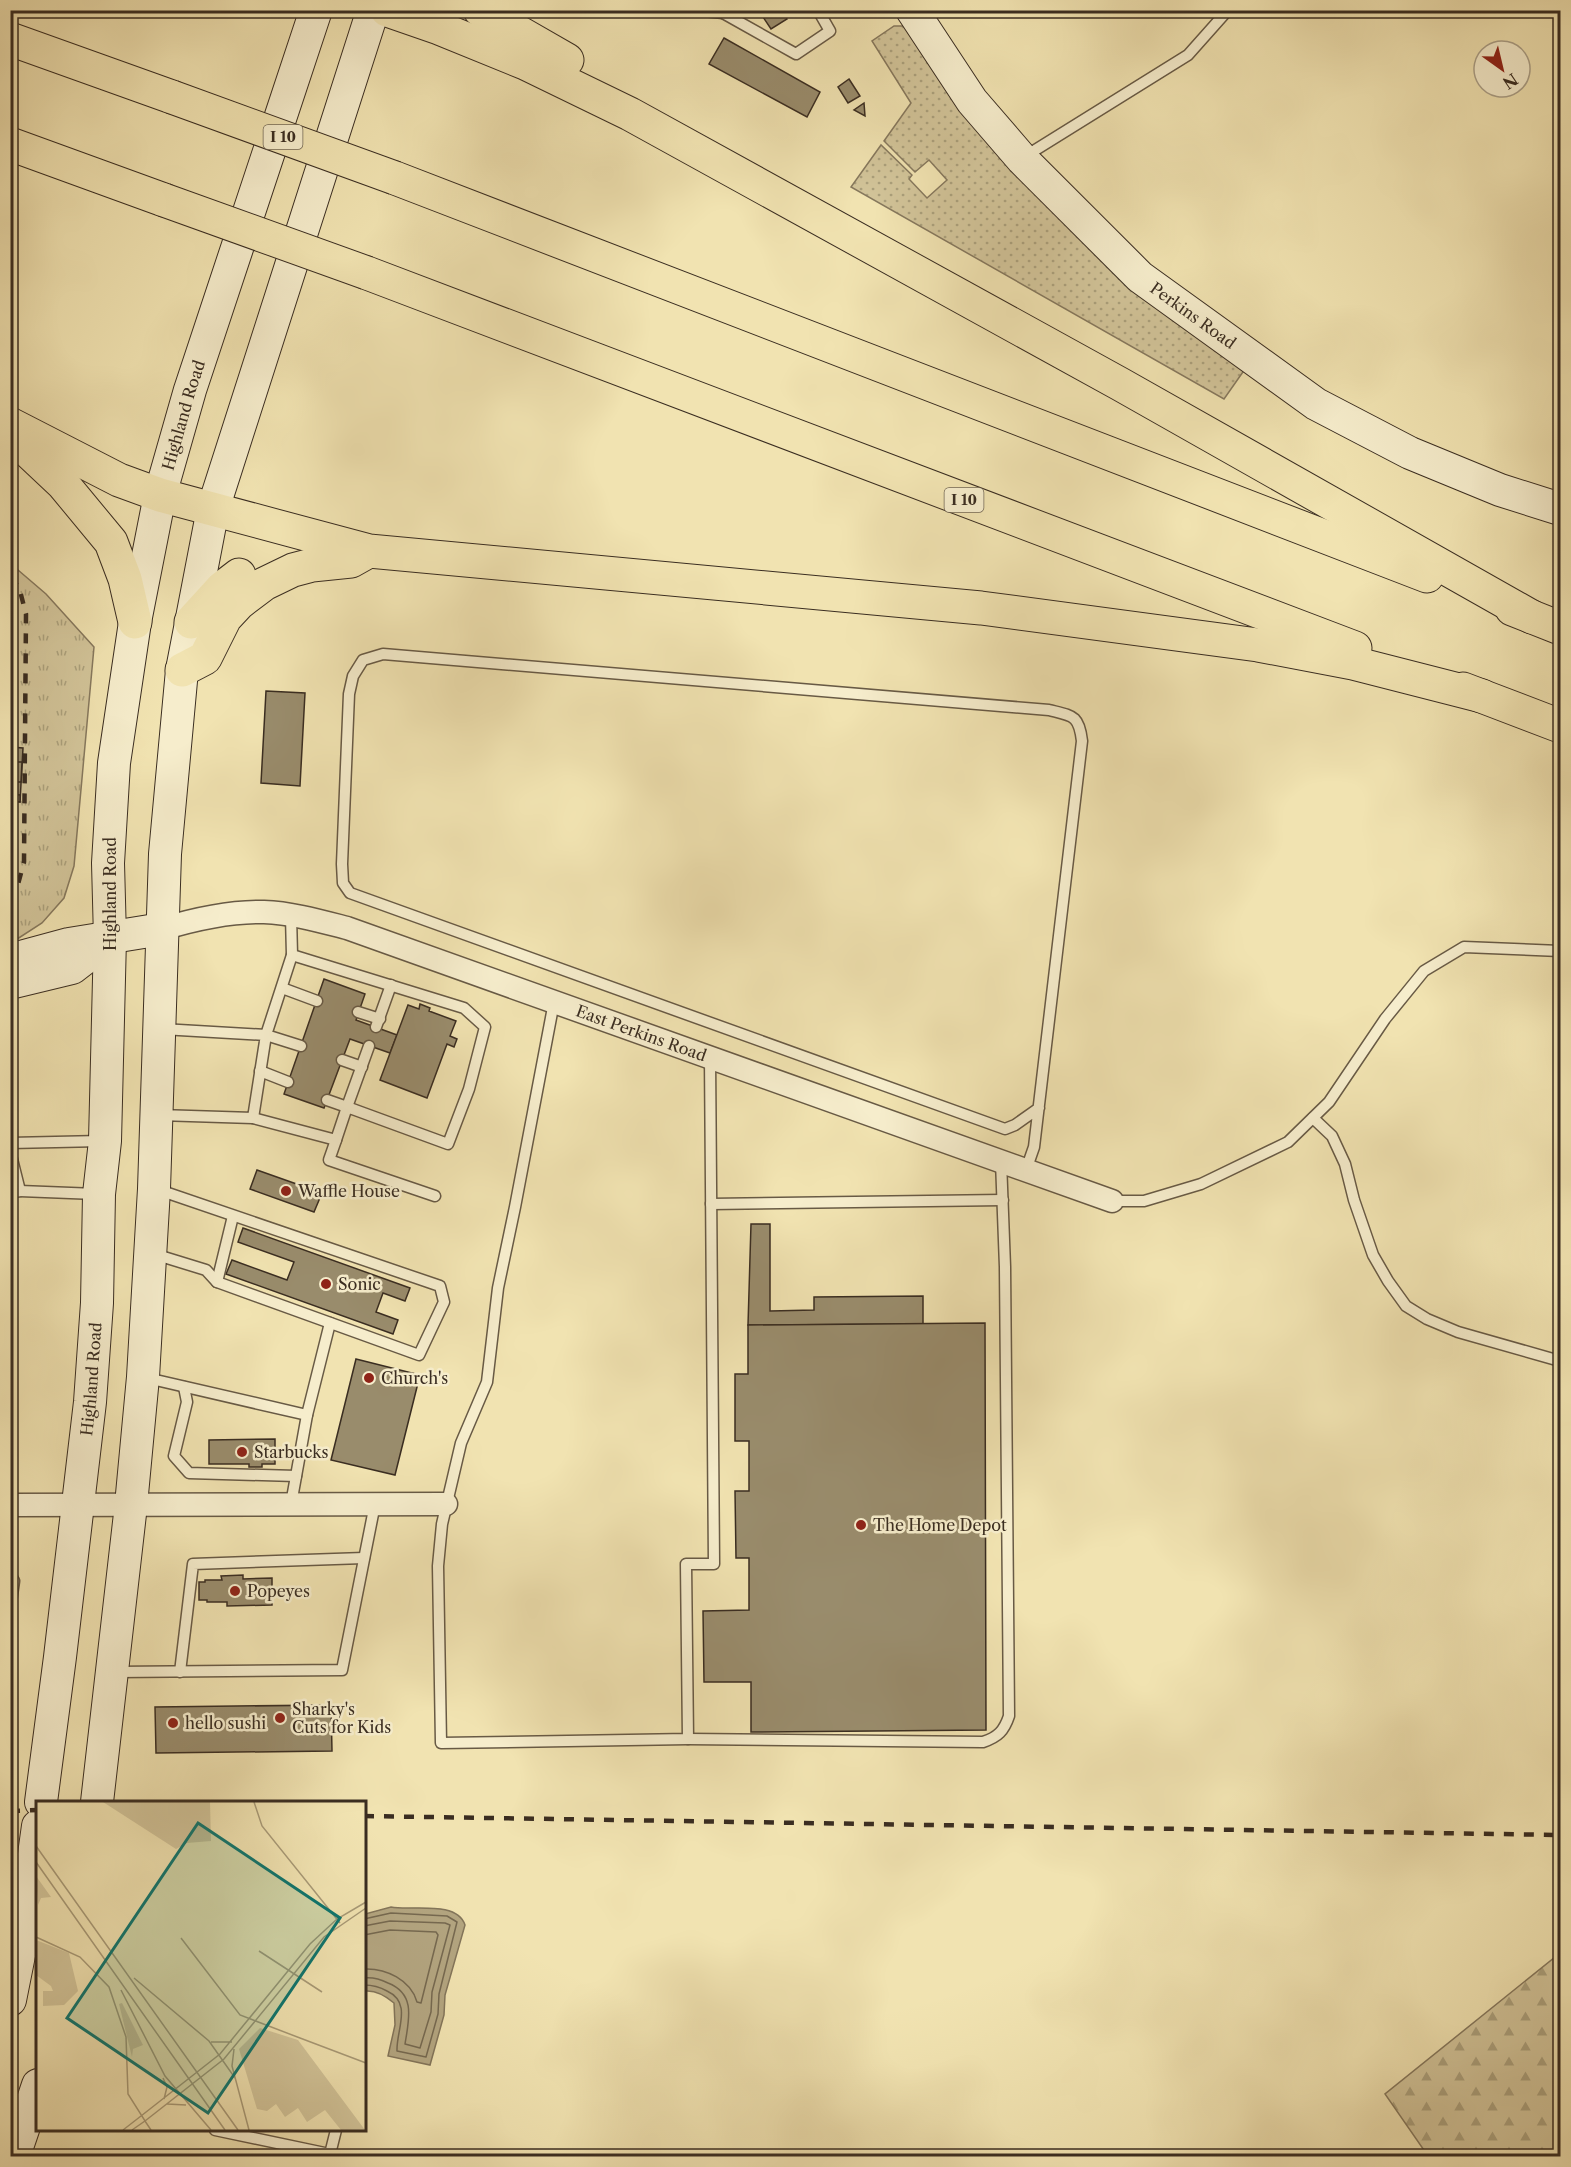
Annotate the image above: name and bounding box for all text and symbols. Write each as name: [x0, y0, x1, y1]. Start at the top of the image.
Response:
north arrow: [1472, 39, 1532, 99]
text: N: [1499, 69, 1522, 94]
road number: I 10: [264, 125, 302, 149]
street label: Perkins Road: [1146, 278, 1240, 353]
street label: Highland Road: [158, 357, 209, 473]
road number: I 10: [944, 488, 984, 512]
street label: Highland Road: [100, 837, 120, 951]
street label: East Perkins Road: [573, 1001, 709, 1066]
place label: Waffle House: [297, 1181, 400, 1201]
marker: Waffle House: [279, 1184, 293, 1198]
place label: Sonic: [338, 1274, 381, 1294]
marker: Sonic: [319, 1277, 333, 1291]
street label: Highland Road: [76, 1321, 106, 1437]
place label: Church's: [381, 1368, 448, 1388]
marker: Church's: [362, 1371, 376, 1385]
place label: Starbucks: [254, 1442, 329, 1462]
marker: Starbucks: [235, 1445, 249, 1459]
place label: The Home Depot: [873, 1515, 1007, 1535]
marker: The Home Depot: [854, 1518, 868, 1532]
place label: Popeyes: [247, 1581, 310, 1601]
marker: Popeyes: [228, 1584, 242, 1598]
place label: Sharky's Cuts for Kids: [292, 1699, 391, 1737]
marker: Sharky's Cuts for Kids: [273, 1711, 287, 1725]
place label: hello sushi: [185, 1713, 266, 1733]
marker: hello sushi: [166, 1716, 180, 1730]
inset map: [36, 1801, 366, 2131]

